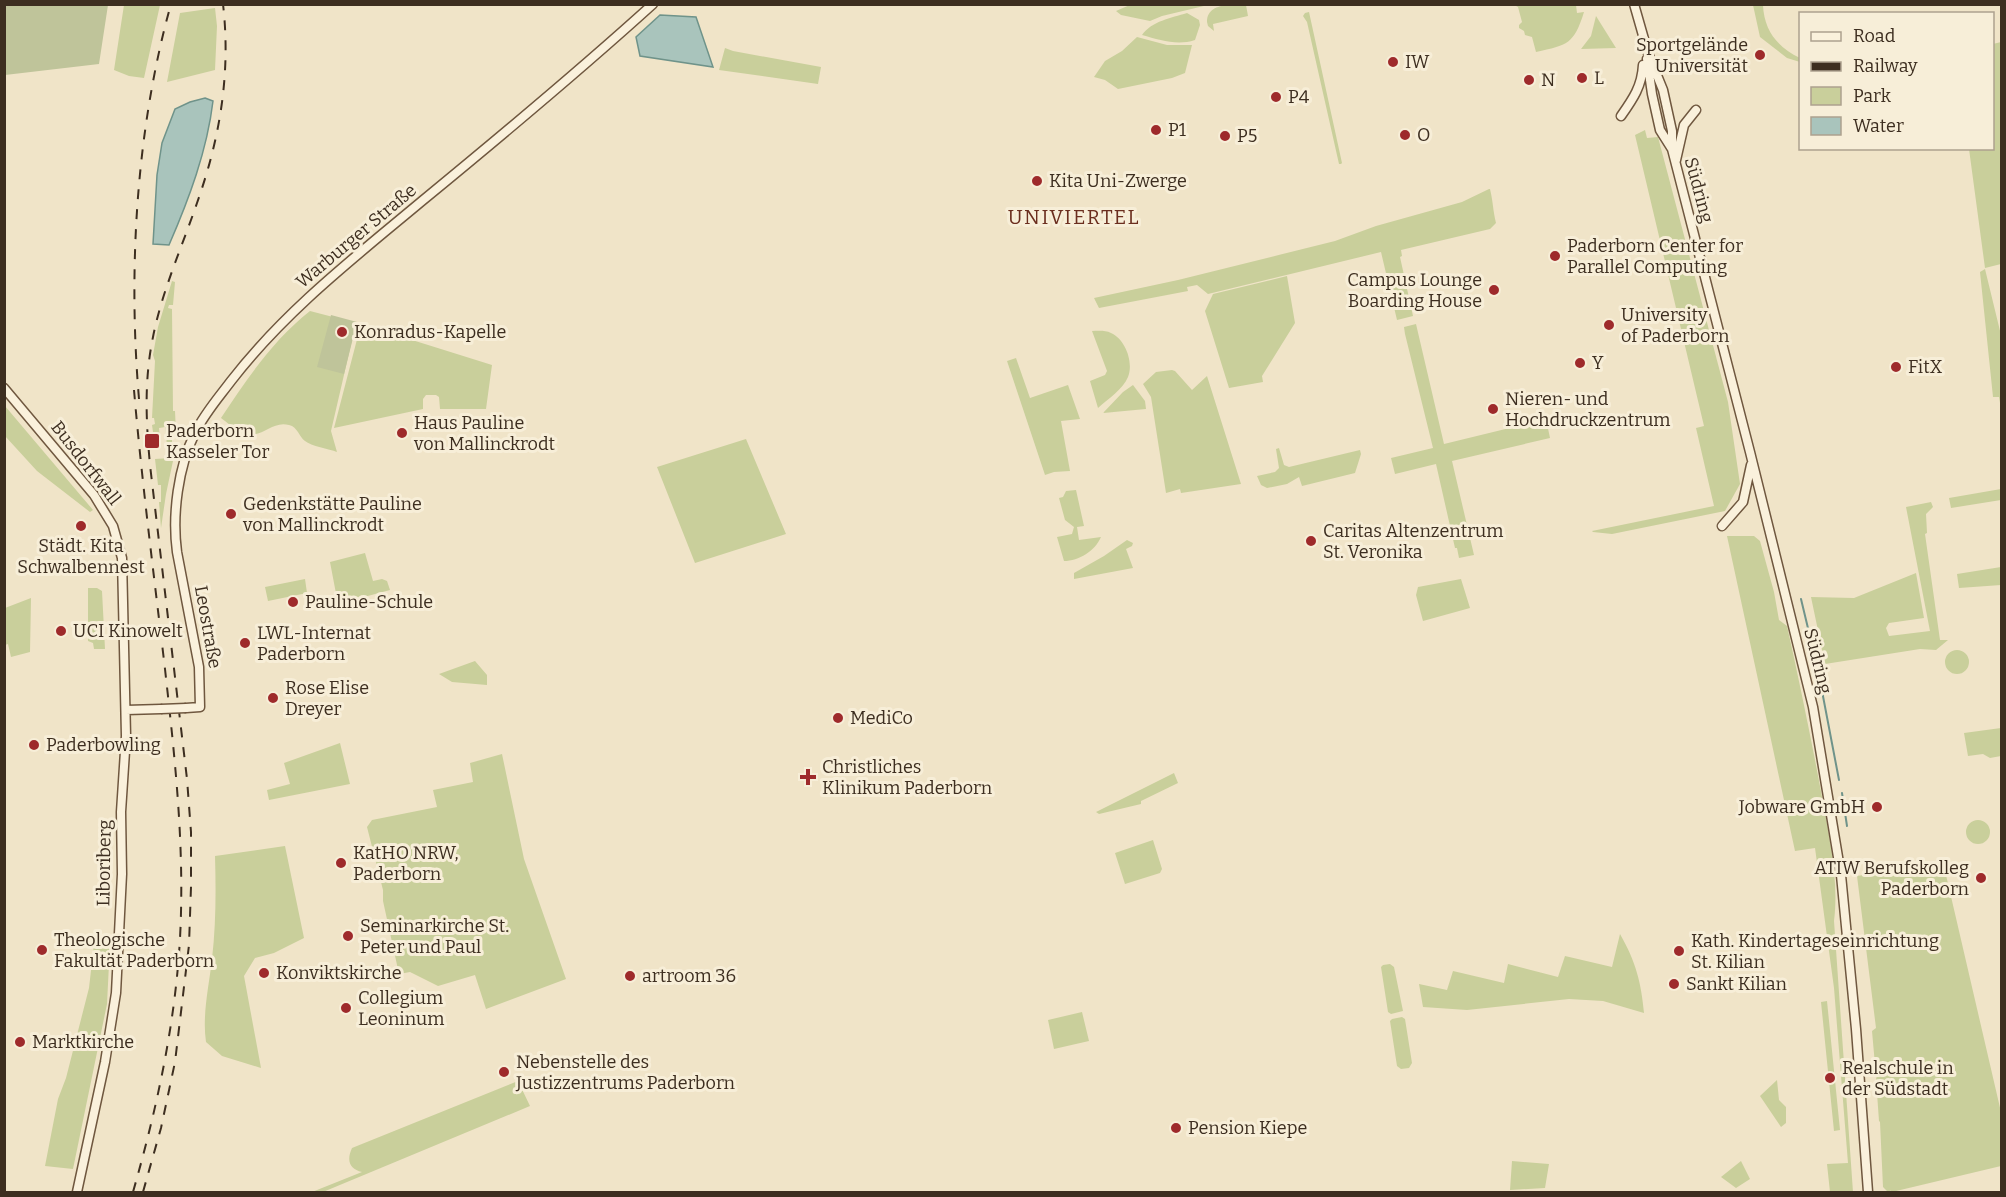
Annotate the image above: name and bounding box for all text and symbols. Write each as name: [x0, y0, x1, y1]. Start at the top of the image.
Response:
legend: [1799, 12, 1994, 150]
text: Road: [1853, 25, 1896, 47]
place label: Sportgelände Universität: [1636, 34, 1748, 77]
marker: Sportgelände Universität: [1753, 48, 1767, 62]
place label: IW: [1405, 51, 1430, 73]
marker: IW: [1386, 55, 1400, 69]
text: Railway: [1853, 55, 1918, 77]
place label: L: [1594, 67, 1604, 89]
place label: N: [1541, 69, 1555, 91]
marker: L: [1575, 71, 1589, 85]
marker: N: [1522, 73, 1536, 87]
text: Park: [1853, 85, 1892, 107]
place label: P4: [1288, 86, 1310, 108]
marker: P4: [1269, 90, 1283, 104]
text: Water: [1853, 115, 1904, 137]
place label: P1: [1168, 119, 1187, 141]
marker: P1: [1149, 123, 1163, 137]
place label: O: [1417, 124, 1430, 146]
place label: P5: [1237, 125, 1257, 147]
marker: O: [1398, 128, 1412, 142]
marker: P5: [1218, 129, 1232, 143]
street label: Südring: [1680, 155, 1718, 225]
place label: Kita Uni-Zwerge: [1049, 170, 1187, 192]
marker: Kita Uni-Zwerge: [1030, 174, 1044, 188]
street label: Warburger Straße: [291, 179, 421, 293]
district label: UNIVIERTEL: [1008, 205, 1140, 229]
place label: Paderborn Center for Parallel Computing: [1567, 235, 1743, 278]
marker: Paderborn Center for Parallel Computing: [1548, 249, 1562, 263]
place label: Campus Lounge Boarding House: [1347, 269, 1482, 312]
marker: Campus Lounge Boarding House: [1487, 283, 1501, 297]
place label: University of Paderborn: [1621, 304, 1730, 347]
marker: University of Paderborn: [1602, 318, 1616, 332]
place label: Konradus-Kapelle: [354, 321, 506, 343]
marker: Konradus-Kapelle: [335, 325, 349, 339]
place label: Y: [1592, 352, 1604, 374]
marker: Y: [1573, 356, 1587, 370]
place label: FitX: [1908, 356, 1943, 378]
marker: FitX: [1889, 360, 1903, 374]
place label: Nieren- und Hochdruckzentrum: [1505, 388, 1671, 431]
marker: Nieren- und Hochdruckzentrum: [1486, 402, 1500, 416]
place label: Haus Pauline von Mallinckrodt: [413, 412, 556, 455]
street label: Busdorfwall: [46, 417, 126, 509]
place label: Paderborn Kasseler Tor: [166, 420, 269, 463]
marker: Haus Pauline von Mallinckrodt: [395, 426, 409, 440]
marker: Paderborn Kasseler Tor: [143, 432, 161, 450]
place label: Gedenkstätte Pauline von Mallinckrodt: [242, 493, 422, 536]
marker: Gedenkstätte Pauline von Mallinckrodt: [224, 507, 238, 521]
marker: Städt. Kita Schwalbennest: [74, 519, 88, 533]
place label: Caritas Altenzentrum St. Veronika: [1323, 520, 1503, 563]
marker: Caritas Altenzentrum St. Veronika: [1304, 534, 1318, 548]
place label: Städt. Kita Schwalbennest: [17, 535, 145, 578]
street label: Leostraße: [190, 584, 226, 670]
place label: Pauline-Schule: [305, 591, 433, 613]
marker: Pauline-Schule: [286, 595, 300, 609]
place label: UCI Kinowelt: [73, 620, 183, 642]
place label: LWL-Internat Paderborn: [257, 622, 371, 665]
marker: UCI Kinowelt: [54, 624, 68, 638]
street label: Südring: [1799, 626, 1837, 696]
marker: LWL-Internat Paderborn: [238, 636, 252, 650]
place label: Rose Elise Dreyer: [285, 677, 369, 720]
marker: Rose Elise Dreyer: [266, 691, 280, 705]
place label: MediCo: [850, 707, 913, 729]
marker: MediCo: [831, 711, 845, 725]
place label: Paderbowling: [46, 734, 161, 756]
marker: Paderbowling: [27, 738, 41, 752]
place label: Christliches Klinikum Paderborn: [822, 756, 993, 799]
marker: Christliches Klinikum Paderborn: [799, 768, 817, 786]
place label: Jobware GmbH: [1738, 796, 1865, 818]
marker: Jobware GmbH: [1870, 800, 1884, 814]
street label: Liboriberg: [92, 819, 116, 907]
place label: KatHO NRW, Paderborn: [353, 842, 458, 885]
marker: KatHO NRW, Paderborn: [334, 856, 348, 870]
place label: ATIW Berufskolleg Paderborn: [1814, 857, 1970, 900]
marker: ATIW Berufskolleg Paderborn: [1974, 871, 1988, 885]
place label: Seminarkirche St. Peter und Paul: [360, 915, 509, 958]
place label: Theologische Fakultät Paderborn: [54, 929, 215, 972]
marker: Seminarkirche St. Peter und Paul: [341, 929, 355, 943]
place label: Kath. Kindertageseinrichtung St. Kilian: [1691, 930, 1939, 973]
marker: Theologische Fakultät Paderborn: [35, 943, 49, 957]
marker: Kath. Kindertageseinrichtung St. Kilian: [1672, 944, 1686, 958]
place label: Konviktskirche: [276, 962, 402, 984]
place label: artroom 36: [642, 965, 736, 987]
marker: Konviktskirche: [257, 966, 271, 980]
marker: artroom 36: [623, 969, 637, 983]
place label: Sankt Kilian: [1686, 973, 1788, 995]
marker: Sankt Kilian: [1667, 977, 1681, 991]
place label: Collegium Leoninum: [358, 987, 444, 1030]
marker: Collegium Leoninum: [339, 1001, 353, 1015]
place label: Marktkirche: [32, 1031, 134, 1053]
marker: Marktkirche: [13, 1035, 27, 1049]
place label: Nebenstelle des Justizzentrums Paderborn: [515, 1051, 736, 1094]
place label: Realschule in der Südstadt: [1842, 1057, 1954, 1100]
marker: Nebenstelle des Justizzentrums Paderborn: [497, 1065, 511, 1079]
marker: Realschule in der Südstadt: [1823, 1071, 1837, 1085]
place label: Pension Kiepe: [1188, 1117, 1307, 1139]
marker: Pension Kiepe: [1169, 1121, 1183, 1135]

